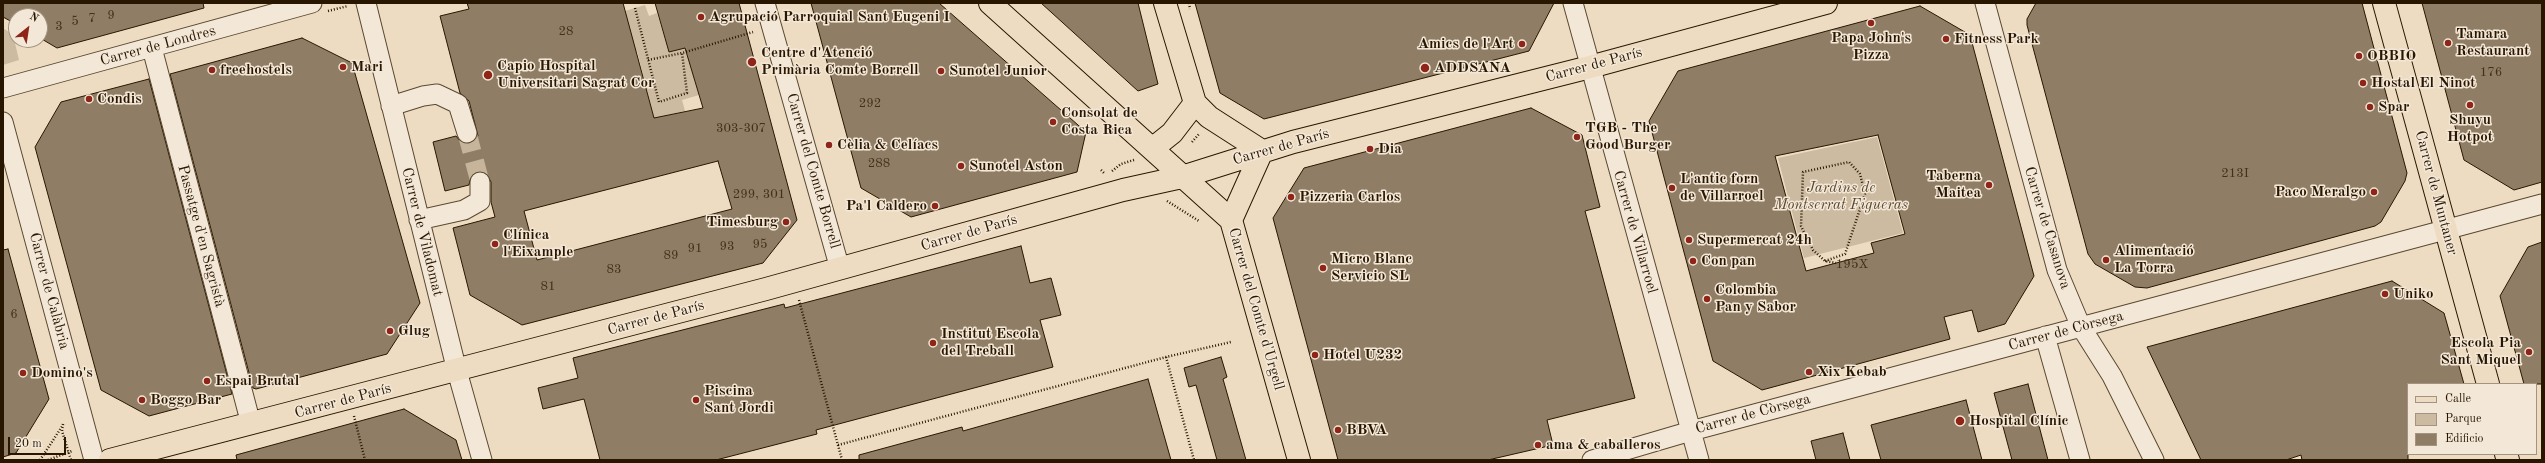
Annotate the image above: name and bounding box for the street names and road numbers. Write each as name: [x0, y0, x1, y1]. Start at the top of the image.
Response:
street label: Carrer de Londres: [98, 22, 218, 70]
street label: Carrer de París: [1544, 43, 1644, 87]
street label: Carrer del Comte Borrell: [782, 91, 844, 251]
street label: Carrer de París: [1231, 125, 1331, 169]
street label: Carrer de Muntaner: [2411, 129, 2461, 257]
street label: Passatge d'en Sagristà: [173, 163, 229, 309]
street label: Carrer de Casanova: [2020, 165, 2074, 291]
street label: Carrer de Viladomat: [397, 166, 447, 298]
street label: Carrer de Villarroel: [1609, 168, 1661, 296]
street label: Carrer de París: [919, 211, 1019, 255]
street label: Carrer del Comte d'Urgell: [1224, 226, 1288, 392]
street label: Carrer de Calàbria: [25, 231, 73, 351]
street label: Carrer de París: [606, 296, 706, 340]
street label: Carrer de Còrsega: [2006, 307, 2126, 355]
street label: Carrer de París: [293, 379, 393, 423]
street label: Carrer de Còrsega: [1693, 390, 1813, 438]

